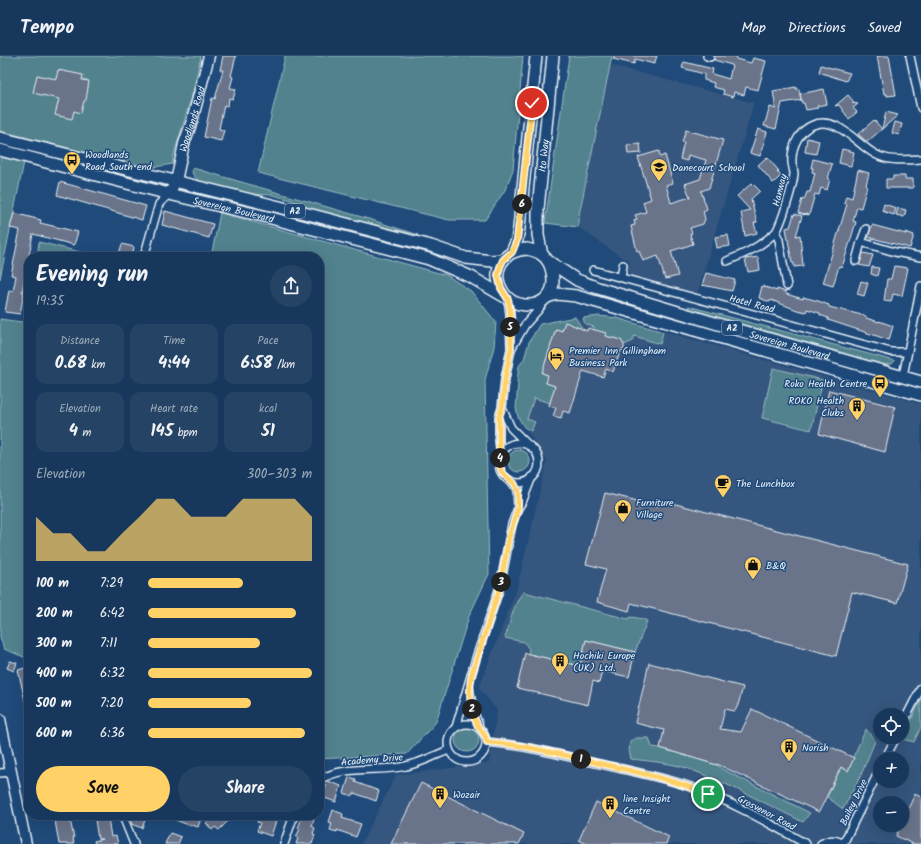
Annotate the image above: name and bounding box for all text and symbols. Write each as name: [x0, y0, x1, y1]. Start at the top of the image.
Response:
text: Tempo: [20, 13, 74, 43]
text: Map: [741, 17, 766, 39]
text: Directions: [788, 17, 846, 39]
text: Saved: [868, 17, 901, 39]
street label: Woodlands Road: [176, 84, 210, 153]
pin: [515, 86, 549, 120]
icon: check: [521, 92, 543, 114]
street label: Ito Way: [535, 138, 554, 173]
place label: Woodlands Road South end: [85, 147, 153, 175]
bus stop icon: Woodlands Road South end: [62, 150, 82, 175]
school or university icon: Danecourt School: [649, 157, 669, 182]
place label: Danecourt School: [672, 160, 745, 176]
street label: Hanway: [768, 172, 792, 208]
street label: Sovereign Boulevard: [191, 193, 277, 228]
pin: 6: [512, 194, 532, 214]
text: 6: [519, 195, 525, 213]
road number: A2: [285, 204, 305, 218]
text: Evening run: [36, 258, 148, 293]
button: share: [270, 265, 312, 307]
street label: Hotel Road: [727, 290, 777, 318]
text: 19:35: [36, 291, 64, 312]
pin: 5: [500, 317, 520, 337]
text: 5: [507, 318, 513, 336]
road number: A2: [722, 321, 742, 335]
street label: Sovereign Boulevard: [747, 327, 832, 365]
text: Distance: [60, 332, 100, 350]
text: Time: [163, 332, 185, 350]
text: Pace: [258, 332, 278, 350]
place label: Premier Inn Gillingham Business Park: [569, 343, 666, 371]
hotel icon: Premier Inn Gillingham Business Park: [546, 346, 566, 371]
text: 0.68: [55, 350, 87, 377]
text: 4:44: [158, 350, 190, 377]
text: 6:58: [241, 350, 273, 377]
text: km: [87, 356, 105, 374]
text: /km: [273, 356, 295, 374]
bus stop icon: Roko Health Centre: [870, 373, 890, 398]
place label: Roko Health Centre: [784, 376, 867, 392]
place label: ROKO Health Clubs: [788, 393, 845, 421]
building icon: ROKO Health Clubs: [847, 396, 867, 421]
text: Elevation: [59, 400, 101, 418]
text: Heart rate: [150, 400, 198, 418]
text: kcal: [259, 400, 277, 418]
text: 4: [69, 418, 78, 445]
text: 145: [150, 418, 173, 445]
text: 51: [261, 418, 275, 445]
text: m: [78, 424, 91, 442]
text: bpm: [173, 424, 198, 442]
pin: 4: [490, 448, 510, 468]
text: 4: [497, 449, 503, 467]
text: Elevation: [36, 464, 85, 485]
text: 300–303 m: [247, 464, 312, 485]
cafe icon: The Lunchbox: [713, 473, 733, 498]
place label: The Lunchbox: [736, 476, 795, 492]
place label: Furniture Village: [636, 495, 674, 523]
shop icon: Furniture Village: [613, 498, 633, 523]
shop icon: B&Q: [743, 555, 763, 580]
place label: B&Q: [766, 558, 786, 574]
pin: 3: [491, 572, 511, 592]
text: 100 m: [36, 573, 69, 594]
text: 7:29: [100, 573, 123, 594]
text: 3: [498, 573, 504, 591]
text: 200 m: [36, 603, 73, 624]
text: 6:42: [100, 603, 125, 624]
text: 300 m: [36, 633, 72, 654]
text: 7:11: [100, 633, 117, 654]
place label: Hochiki Europe (UK) Ltd.: [573, 648, 636, 676]
building icon: Hochiki Europe (UK) Ltd.: [550, 651, 570, 676]
text: 400 m: [36, 663, 72, 684]
text: 6:32: [100, 663, 125, 684]
text: 500 m: [36, 693, 72, 714]
text: 7:20: [100, 693, 123, 714]
pin: 2: [462, 699, 482, 719]
text: 2: [469, 700, 475, 718]
map controls: [873, 708, 909, 832]
button: locate: [873, 708, 909, 744]
text: 600 m: [36, 723, 72, 744]
text: 6:36: [100, 723, 125, 744]
building icon: Norish: [779, 737, 799, 762]
place label: Norish: [802, 740, 829, 756]
street label: Academy Drive: [340, 749, 404, 771]
pin: 1: [571, 749, 591, 769]
text: 1: [579, 750, 583, 768]
button: +: [873, 752, 909, 788]
button: Save: [36, 766, 170, 812]
button: Share: [178, 766, 312, 812]
street label: Bailey Drive: [836, 776, 872, 828]
pin: [691, 777, 725, 811]
icon: arrive: [697, 783, 719, 805]
building icon: Wozair: [430, 784, 450, 809]
place label: Wozair: [453, 787, 481, 803]
place label: line Insight Centre: [623, 791, 671, 819]
street label: Grosvenor Road: [734, 791, 799, 835]
building icon: line Insight Centre: [600, 794, 620, 819]
button: −: [873, 796, 909, 832]

